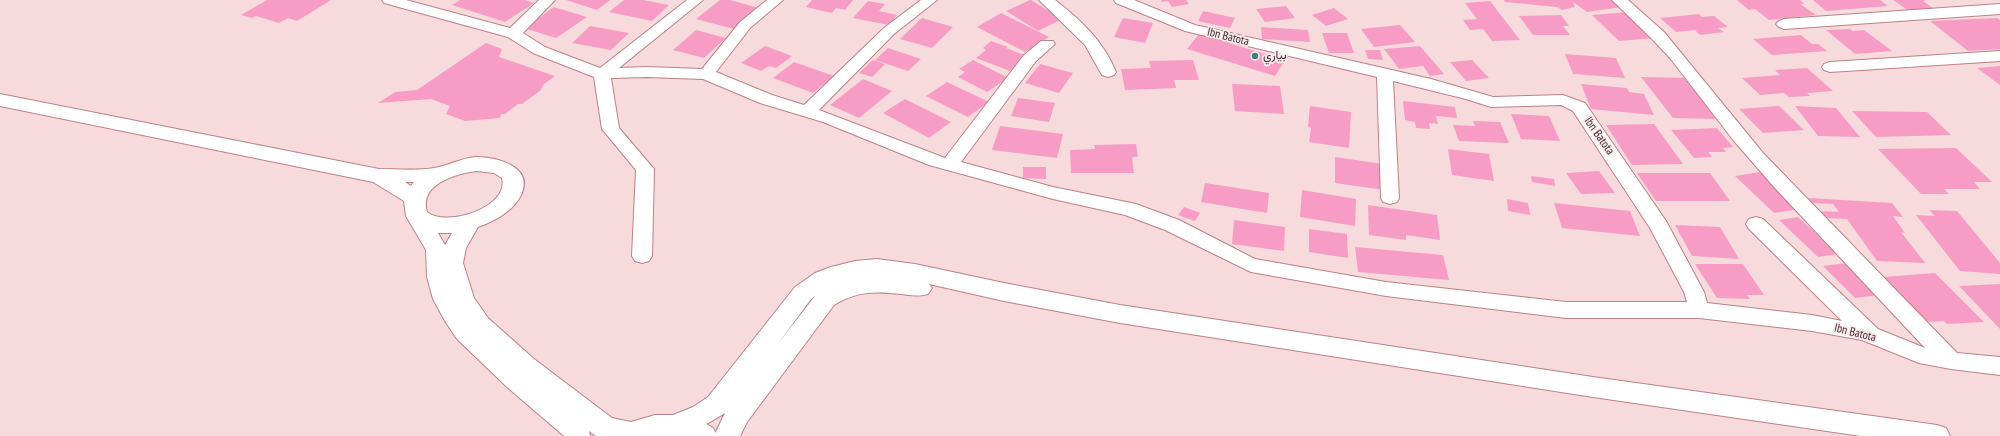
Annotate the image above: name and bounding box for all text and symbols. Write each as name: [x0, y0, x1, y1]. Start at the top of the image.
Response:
street label: Ibn Batota: [1206, 25, 1250, 49]
place label: بياري: [1263, 49, 1287, 63]
marker: بياري: [1250, 51, 1260, 61]
street label: Ibn Batota: [1581, 114, 1617, 158]
street label: Ibn Batota: [1833, 321, 1877, 345]

